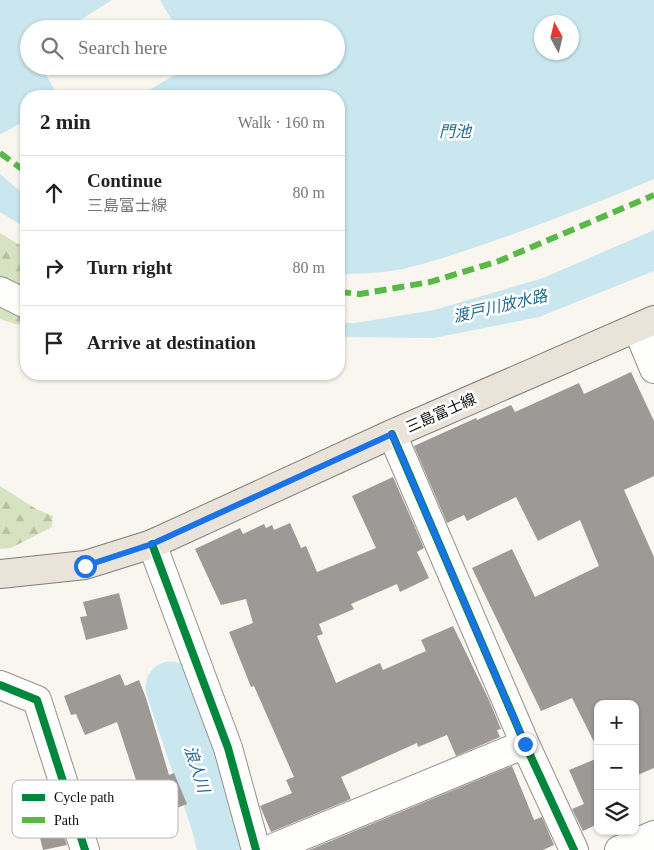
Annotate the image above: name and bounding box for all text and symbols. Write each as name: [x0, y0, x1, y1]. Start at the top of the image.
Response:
north arrow: [534, 15, 579, 60]
search box: [20, 20, 345, 75]
icon: search: [38, 34, 66, 62]
text: Search here: [78, 37, 167, 58]
text: 2 min: [40, 110, 91, 134]
text: Walk · 160 m: [238, 114, 325, 131]
water label: 門池: [439, 123, 473, 140]
text: Continue: [87, 170, 162, 191]
icon: ahead: [40, 179, 68, 207]
text: 80 m: [293, 184, 325, 201]
text: 三島富士線: [87, 197, 167, 214]
icon: right: [40, 254, 68, 282]
text: Turn right: [87, 257, 172, 278]
text: 80 m: [293, 259, 325, 276]
water label: 渡戸川放水路: [451, 286, 551, 325]
icon: arrive: [40, 329, 68, 357]
text: Arrive at destination: [87, 332, 256, 353]
street label: 三島富士線: [403, 390, 479, 436]
route start: [74, 555, 97, 578]
map controls: [594, 700, 639, 835]
button: +: [594, 700, 639, 745]
route end: [514, 733, 537, 756]
water label: 浪人川: [181, 744, 213, 796]
button: −: [594, 745, 639, 790]
legend: [12, 780, 178, 838]
text: Cycle path: [54, 790, 114, 805]
button: layers: [594, 790, 639, 835]
text: Path: [54, 813, 79, 828]

